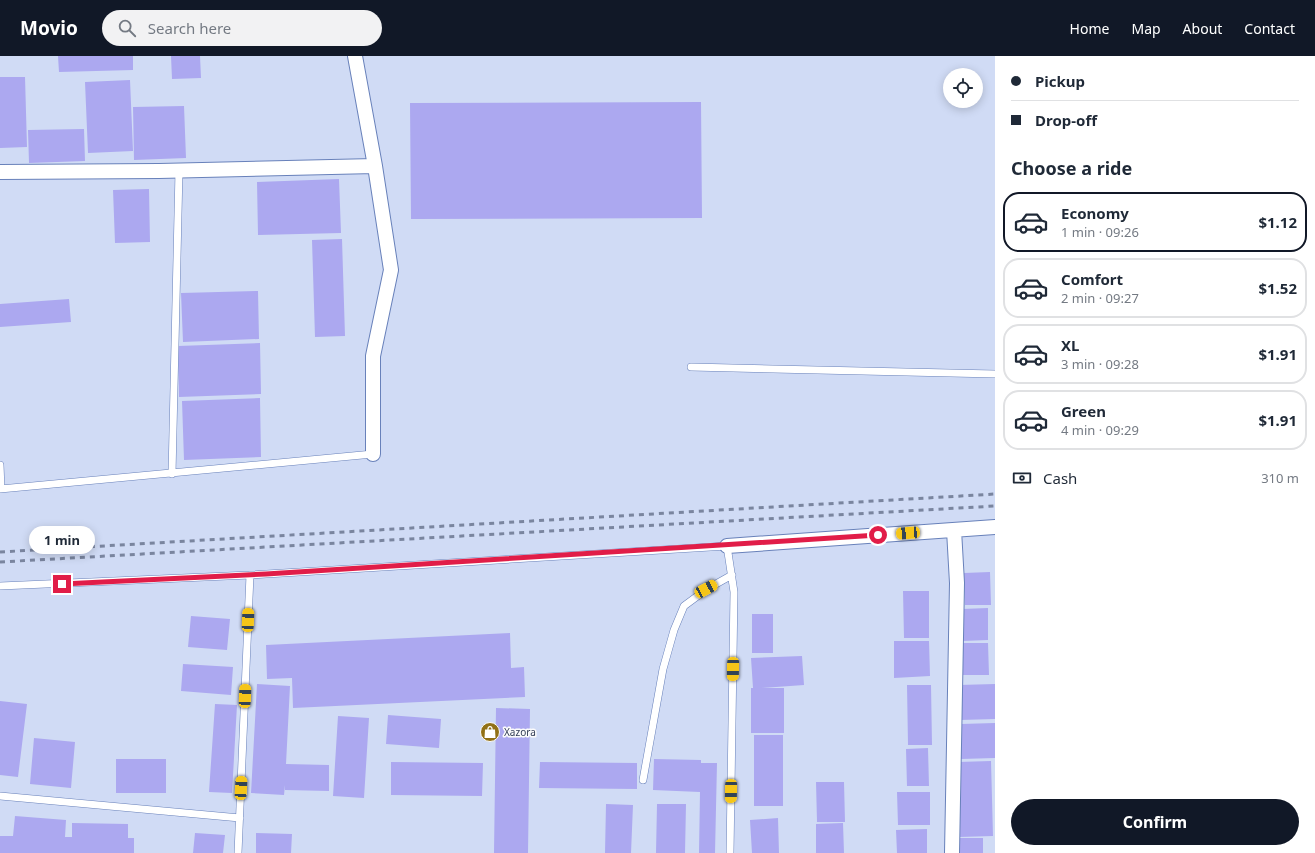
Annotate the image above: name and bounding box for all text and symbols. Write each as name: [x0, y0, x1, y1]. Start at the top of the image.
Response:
search box: [102, 10, 382, 46]
text: Movio: [20, 15, 78, 41]
icon: search: [116, 17, 138, 39]
text: Search here: [148, 18, 231, 38]
text: Home: [1070, 19, 1109, 38]
text: Map: [1131, 19, 1161, 38]
text: About: [1183, 19, 1222, 38]
text: Contact: [1244, 19, 1295, 38]
map controls: [943, 68, 983, 108]
button: locate: [943, 68, 983, 108]
text: Pickup: [1035, 71, 1085, 91]
text: Drop-off: [1035, 110, 1097, 130]
text: Choose a ride: [1011, 156, 1132, 180]
text: Economy: [1061, 203, 1129, 223]
icon: car: [1013, 204, 1049, 240]
text: $1.12: [1258, 212, 1297, 232]
text: 1 min · 09:26: [1061, 223, 1139, 241]
text: Comfort: [1061, 269, 1123, 289]
icon: car: [1013, 270, 1049, 306]
text: $1.52: [1258, 278, 1297, 298]
text: 2 min · 09:27: [1061, 289, 1139, 307]
text: XL: [1061, 335, 1079, 355]
icon: car: [1013, 336, 1049, 372]
text: $1.91: [1258, 344, 1297, 364]
text: 3 min · 09:28: [1061, 355, 1139, 373]
text: Green: [1061, 401, 1106, 421]
icon: car: [1013, 402, 1049, 438]
text: $1.91: [1258, 410, 1297, 430]
text: 4 min · 09:29: [1061, 421, 1139, 439]
icon: cash: [1011, 467, 1033, 489]
text: Cash: [1043, 468, 1077, 488]
text: 310 m: [1261, 469, 1299, 487]
callout: 1 min: [29, 526, 95, 554]
route start: [869, 526, 887, 544]
car: [896, 526, 920, 540]
text: 1 min: [44, 531, 80, 549]
route end: [53, 575, 71, 593]
car: [693, 578, 719, 600]
car: [242, 608, 254, 632]
car: [727, 657, 739, 681]
car: [239, 684, 251, 708]
shop icon: Xazora: [479, 721, 501, 743]
place label: Xazora: [504, 725, 536, 739]
car: [234, 776, 248, 800]
car: [725, 779, 737, 803]
button: Confirm: [1011, 799, 1299, 845]

